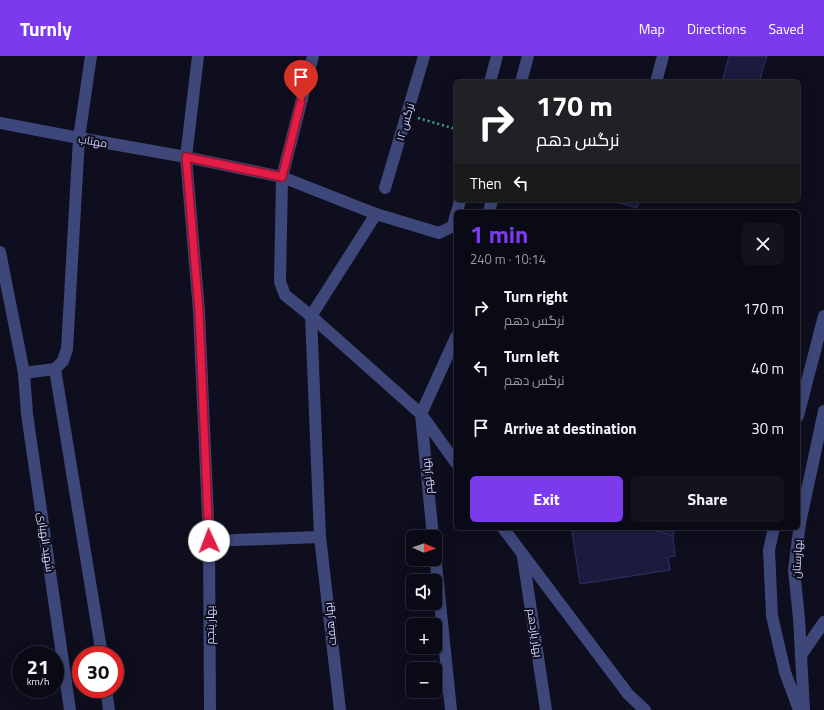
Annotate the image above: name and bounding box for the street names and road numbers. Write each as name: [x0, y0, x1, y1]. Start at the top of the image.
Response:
street label: نرگس ۱۲: [392, 101, 418, 143]
street label: مهتاب: [77, 131, 109, 151]
street label: بهار نهم: [417, 457, 437, 495]
street label: شهید الهیاری: [34, 511, 58, 573]
street label: بهارستان: [788, 539, 806, 579]
street label: بهار هفت: [320, 601, 340, 646]
street label: بهار پنجم: [202, 606, 218, 644]
street label: بهار یازدهم: [523, 607, 547, 659]

